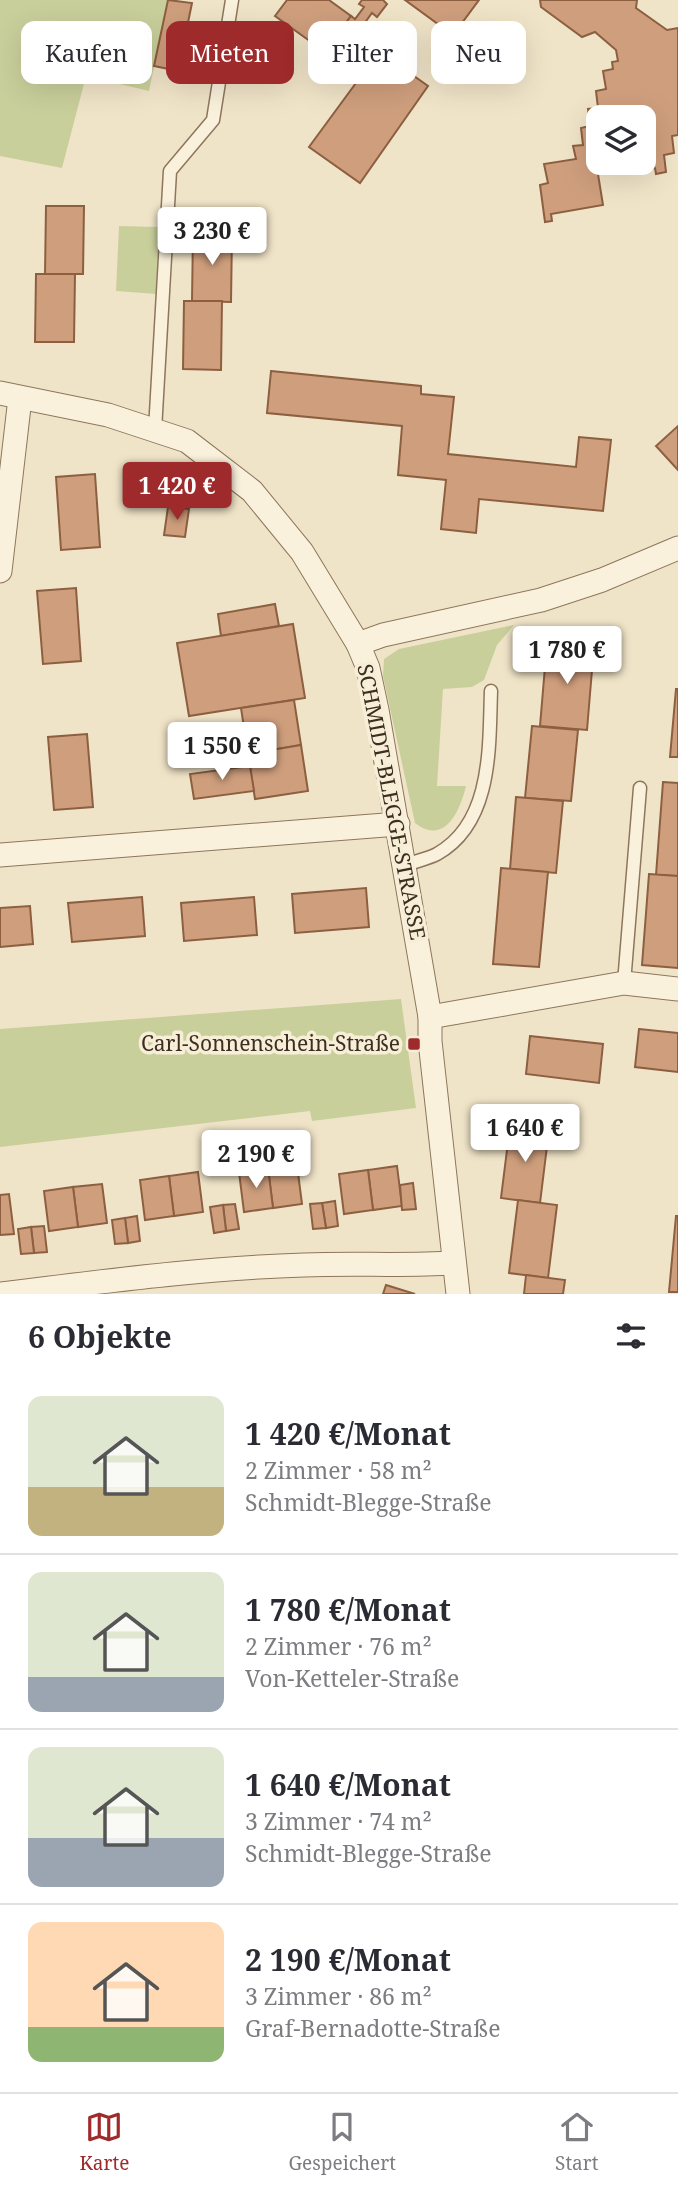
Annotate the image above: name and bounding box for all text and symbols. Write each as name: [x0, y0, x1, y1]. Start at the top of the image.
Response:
chip: Kaufen: [21, 21, 152, 84]
chip: Mieten: [166, 21, 294, 84]
chip: Filter: [308, 21, 417, 84]
chip: Neu: [431, 21, 526, 84]
map controls: [586, 105, 656, 175]
button: layers: [586, 105, 656, 175]
pin: 3 230 €: [147, 208, 277, 267]
text: 3 230 €: [174, 214, 250, 246]
pin: 1 420 €: [112, 462, 242, 522]
text: 1 420 €: [139, 469, 215, 501]
pin: 1 780 €: [502, 626, 632, 686]
text: 1 780 €: [529, 633, 605, 665]
street label: SCHMIDT-BLEGGE-STRASSE: [351, 661, 432, 942]
pin: 1 550 €: [157, 722, 287, 782]
text: 1 550 €: [184, 729, 260, 761]
place label: Carl-Sonnenschein-Straße: [141, 1029, 400, 1057]
marker: Carl-Sonnenschein-Straße: [406, 1036, 422, 1052]
pin: 1 640 €: [460, 1104, 590, 1164]
text: 1 640 €: [487, 1111, 563, 1143]
pin: 2 190 €: [191, 1130, 321, 1190]
text: 2 190 €: [218, 1137, 294, 1169]
text: 6 Objekte: [28, 1316, 172, 1357]
icon: filters: [612, 1317, 650, 1355]
text: 1 420 €/Monat: [245, 1413, 451, 1454]
icon: home: [84, 1424, 168, 1508]
text: 2 Zimmer · 58 m²: [245, 1454, 432, 1486]
text: Schmidt-Blegge-Straße: [245, 1486, 492, 1518]
text: 1 780 €/Monat: [245, 1589, 451, 1630]
icon: home: [84, 1600, 168, 1684]
text: 2 Zimmer · 76 m²: [245, 1630, 432, 1662]
text: Von-Ketteler-Straße: [245, 1662, 459, 1694]
text: 1 640 €/Monat: [245, 1764, 451, 1805]
icon: home: [84, 1775, 168, 1859]
text: 3 Zimmer · 74 m²: [245, 1805, 432, 1837]
text: Schmidt-Blegge-Straße: [245, 1837, 492, 1869]
text: 2 190 €/Monat: [245, 1939, 451, 1980]
icon: home: [84, 1950, 168, 2034]
text: 3 Zimmer · 86 m²: [245, 1980, 432, 2012]
text: Graf-Bernadotte-Straße: [245, 2012, 500, 2044]
tab: Karte: [80, 2108, 129, 2176]
tab: Gespeichert: [289, 2108, 396, 2176]
tab: Start: [555, 2108, 598, 2176]

